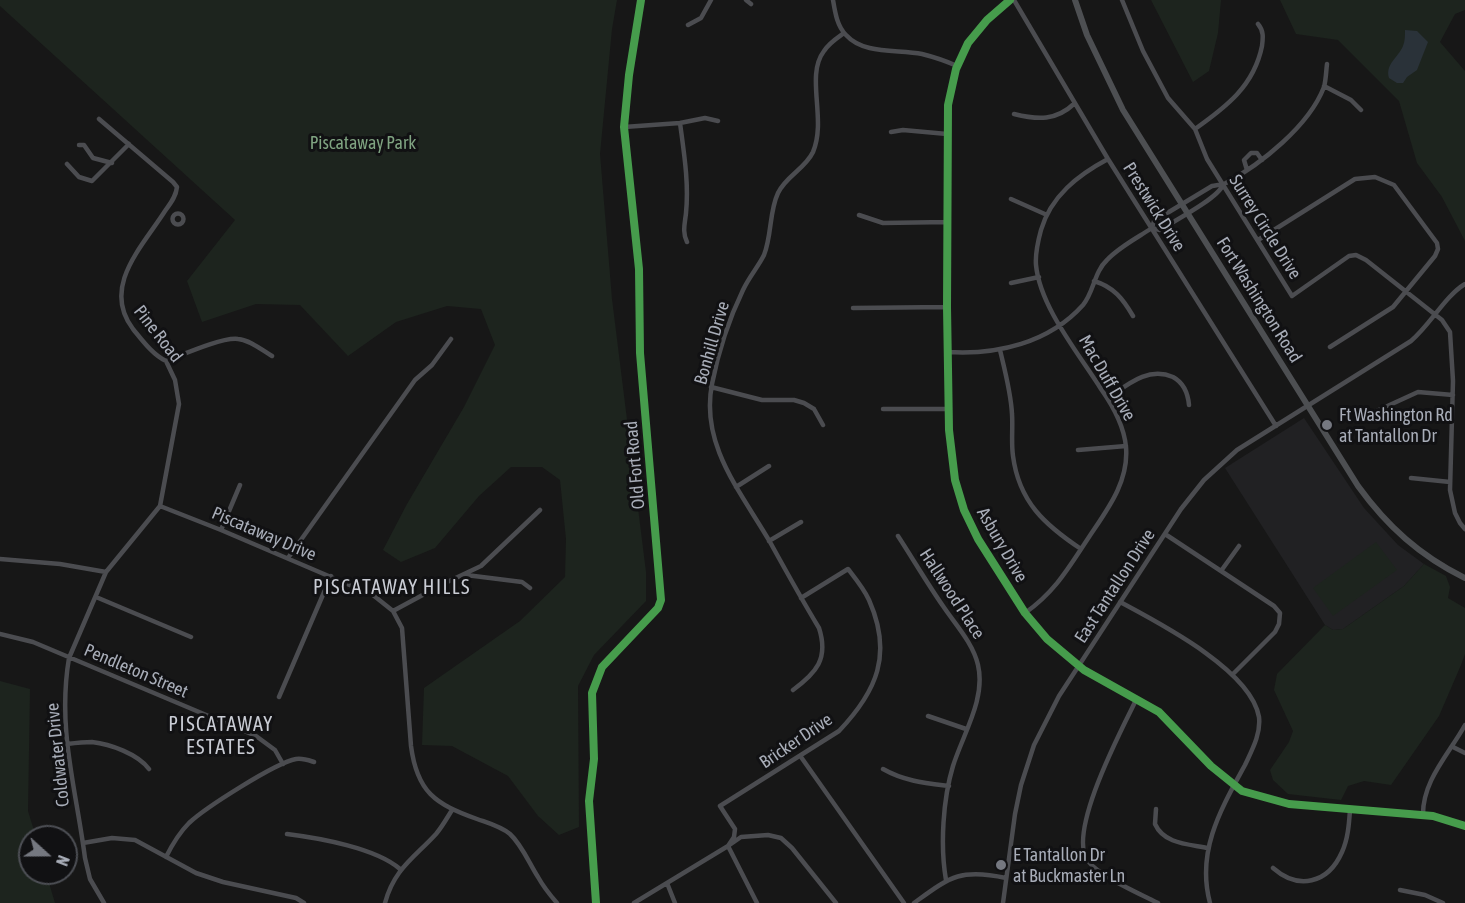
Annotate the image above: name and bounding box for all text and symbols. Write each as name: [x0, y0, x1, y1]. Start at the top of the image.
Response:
park label: Piscataway Park: [310, 132, 416, 154]
street label: Prestwick Drive: [1118, 159, 1190, 255]
street label: Surrey Circle Drive: [1224, 171, 1306, 283]
street label: Fort Washington Road: [1212, 233, 1306, 367]
street label: Bonhill Drive: [690, 299, 734, 387]
street label: Pine Road: [129, 301, 187, 367]
street label: Mac Duff Drive: [1074, 331, 1140, 425]
place label: Ft Washington Rd at Tantallon Dr: [1339, 404, 1453, 446]
marker: Ft Washington Rd at Tantallon Dr: [1320, 418, 1334, 432]
street label: Old Fort Road: [620, 420, 650, 510]
street label: Piscataway Drive: [209, 502, 319, 566]
street label: Asbury Drive: [972, 504, 1032, 586]
street label: East Tantallon Drive: [1070, 525, 1160, 647]
street label: Hallwood Place: [915, 545, 989, 643]
district label: PISCATAWAY HILLS: [313, 576, 471, 600]
street label: Pendleton Street: [81, 639, 191, 703]
street label: Coldwater Drive: [42, 702, 74, 808]
street label: Bricker Drive: [756, 709, 836, 773]
district label: PISCATAWAY ESTATES: [168, 713, 274, 760]
north arrow: [18, 825, 78, 885]
place label: E Tantallon Dr at Buckmaster Ln: [1013, 844, 1125, 886]
text: N: [53, 853, 73, 868]
marker: E Tantallon Dr at Buckmaster Ln: [994, 858, 1008, 872]

